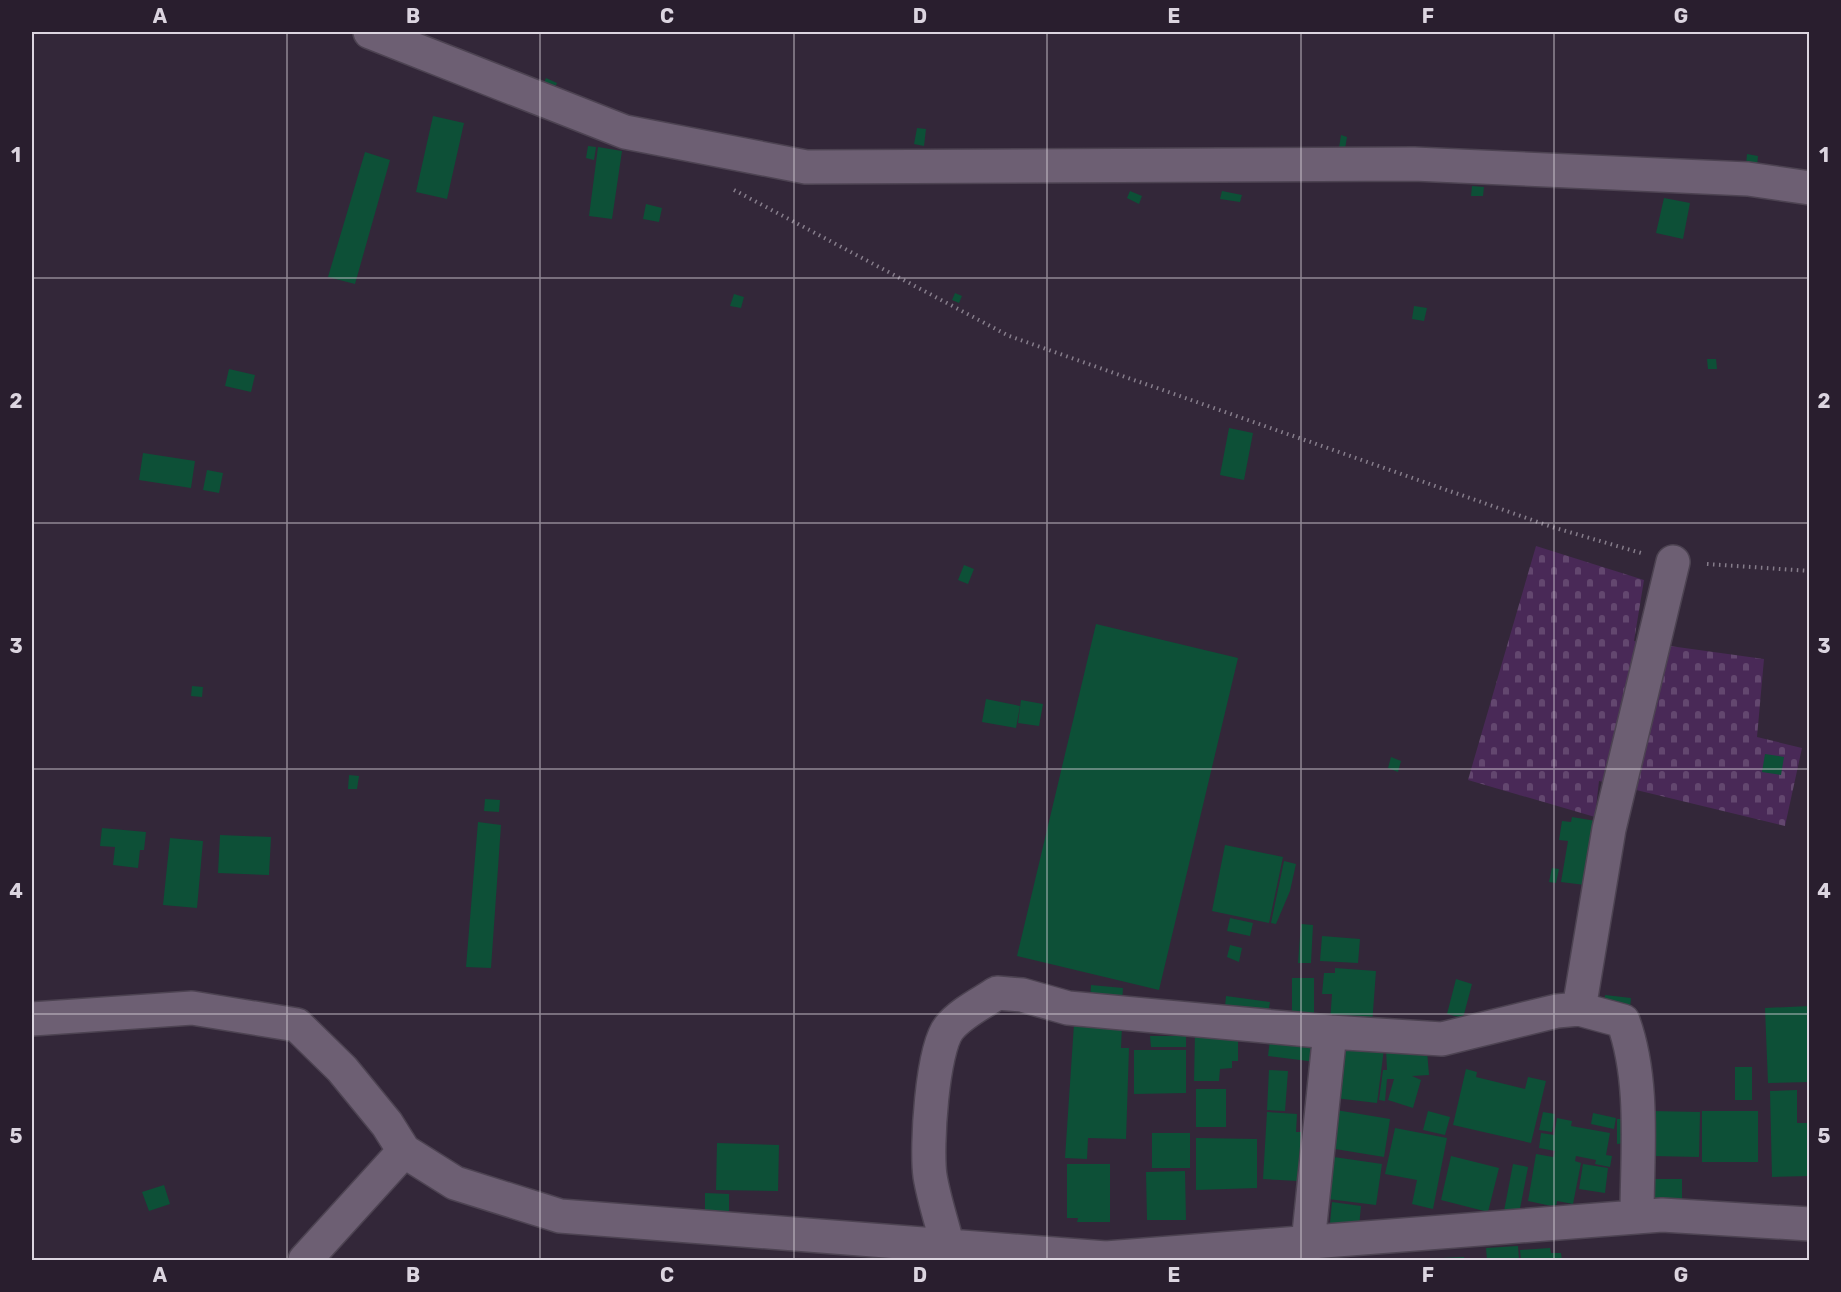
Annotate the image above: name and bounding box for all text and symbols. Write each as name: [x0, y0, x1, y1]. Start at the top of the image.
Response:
text: A: [153, 4, 168, 28]
text: B: [406, 4, 420, 28]
text: C: [660, 4, 674, 28]
text: D: [913, 4, 927, 28]
text: E: [1168, 4, 1180, 28]
text: F: [1422, 4, 1434, 28]
text: G: [1674, 4, 1688, 28]
text: 1: [11, 143, 21, 167]
text: 1: [1819, 143, 1829, 167]
text: 2: [10, 389, 23, 413]
text: 2: [1818, 389, 1831, 413]
text: 3: [9, 634, 23, 658]
text: 3: [1817, 634, 1831, 658]
text: 4: [9, 879, 23, 903]
text: 4: [1817, 879, 1831, 903]
text: 5: [10, 1124, 23, 1148]
text: 5: [1818, 1124, 1831, 1148]
text: A: [153, 1263, 168, 1287]
text: B: [406, 1263, 420, 1287]
text: C: [660, 1263, 674, 1287]
text: D: [913, 1263, 927, 1287]
text: E: [1168, 1263, 1180, 1287]
text: F: [1422, 1263, 1434, 1287]
text: G: [1674, 1263, 1688, 1287]

